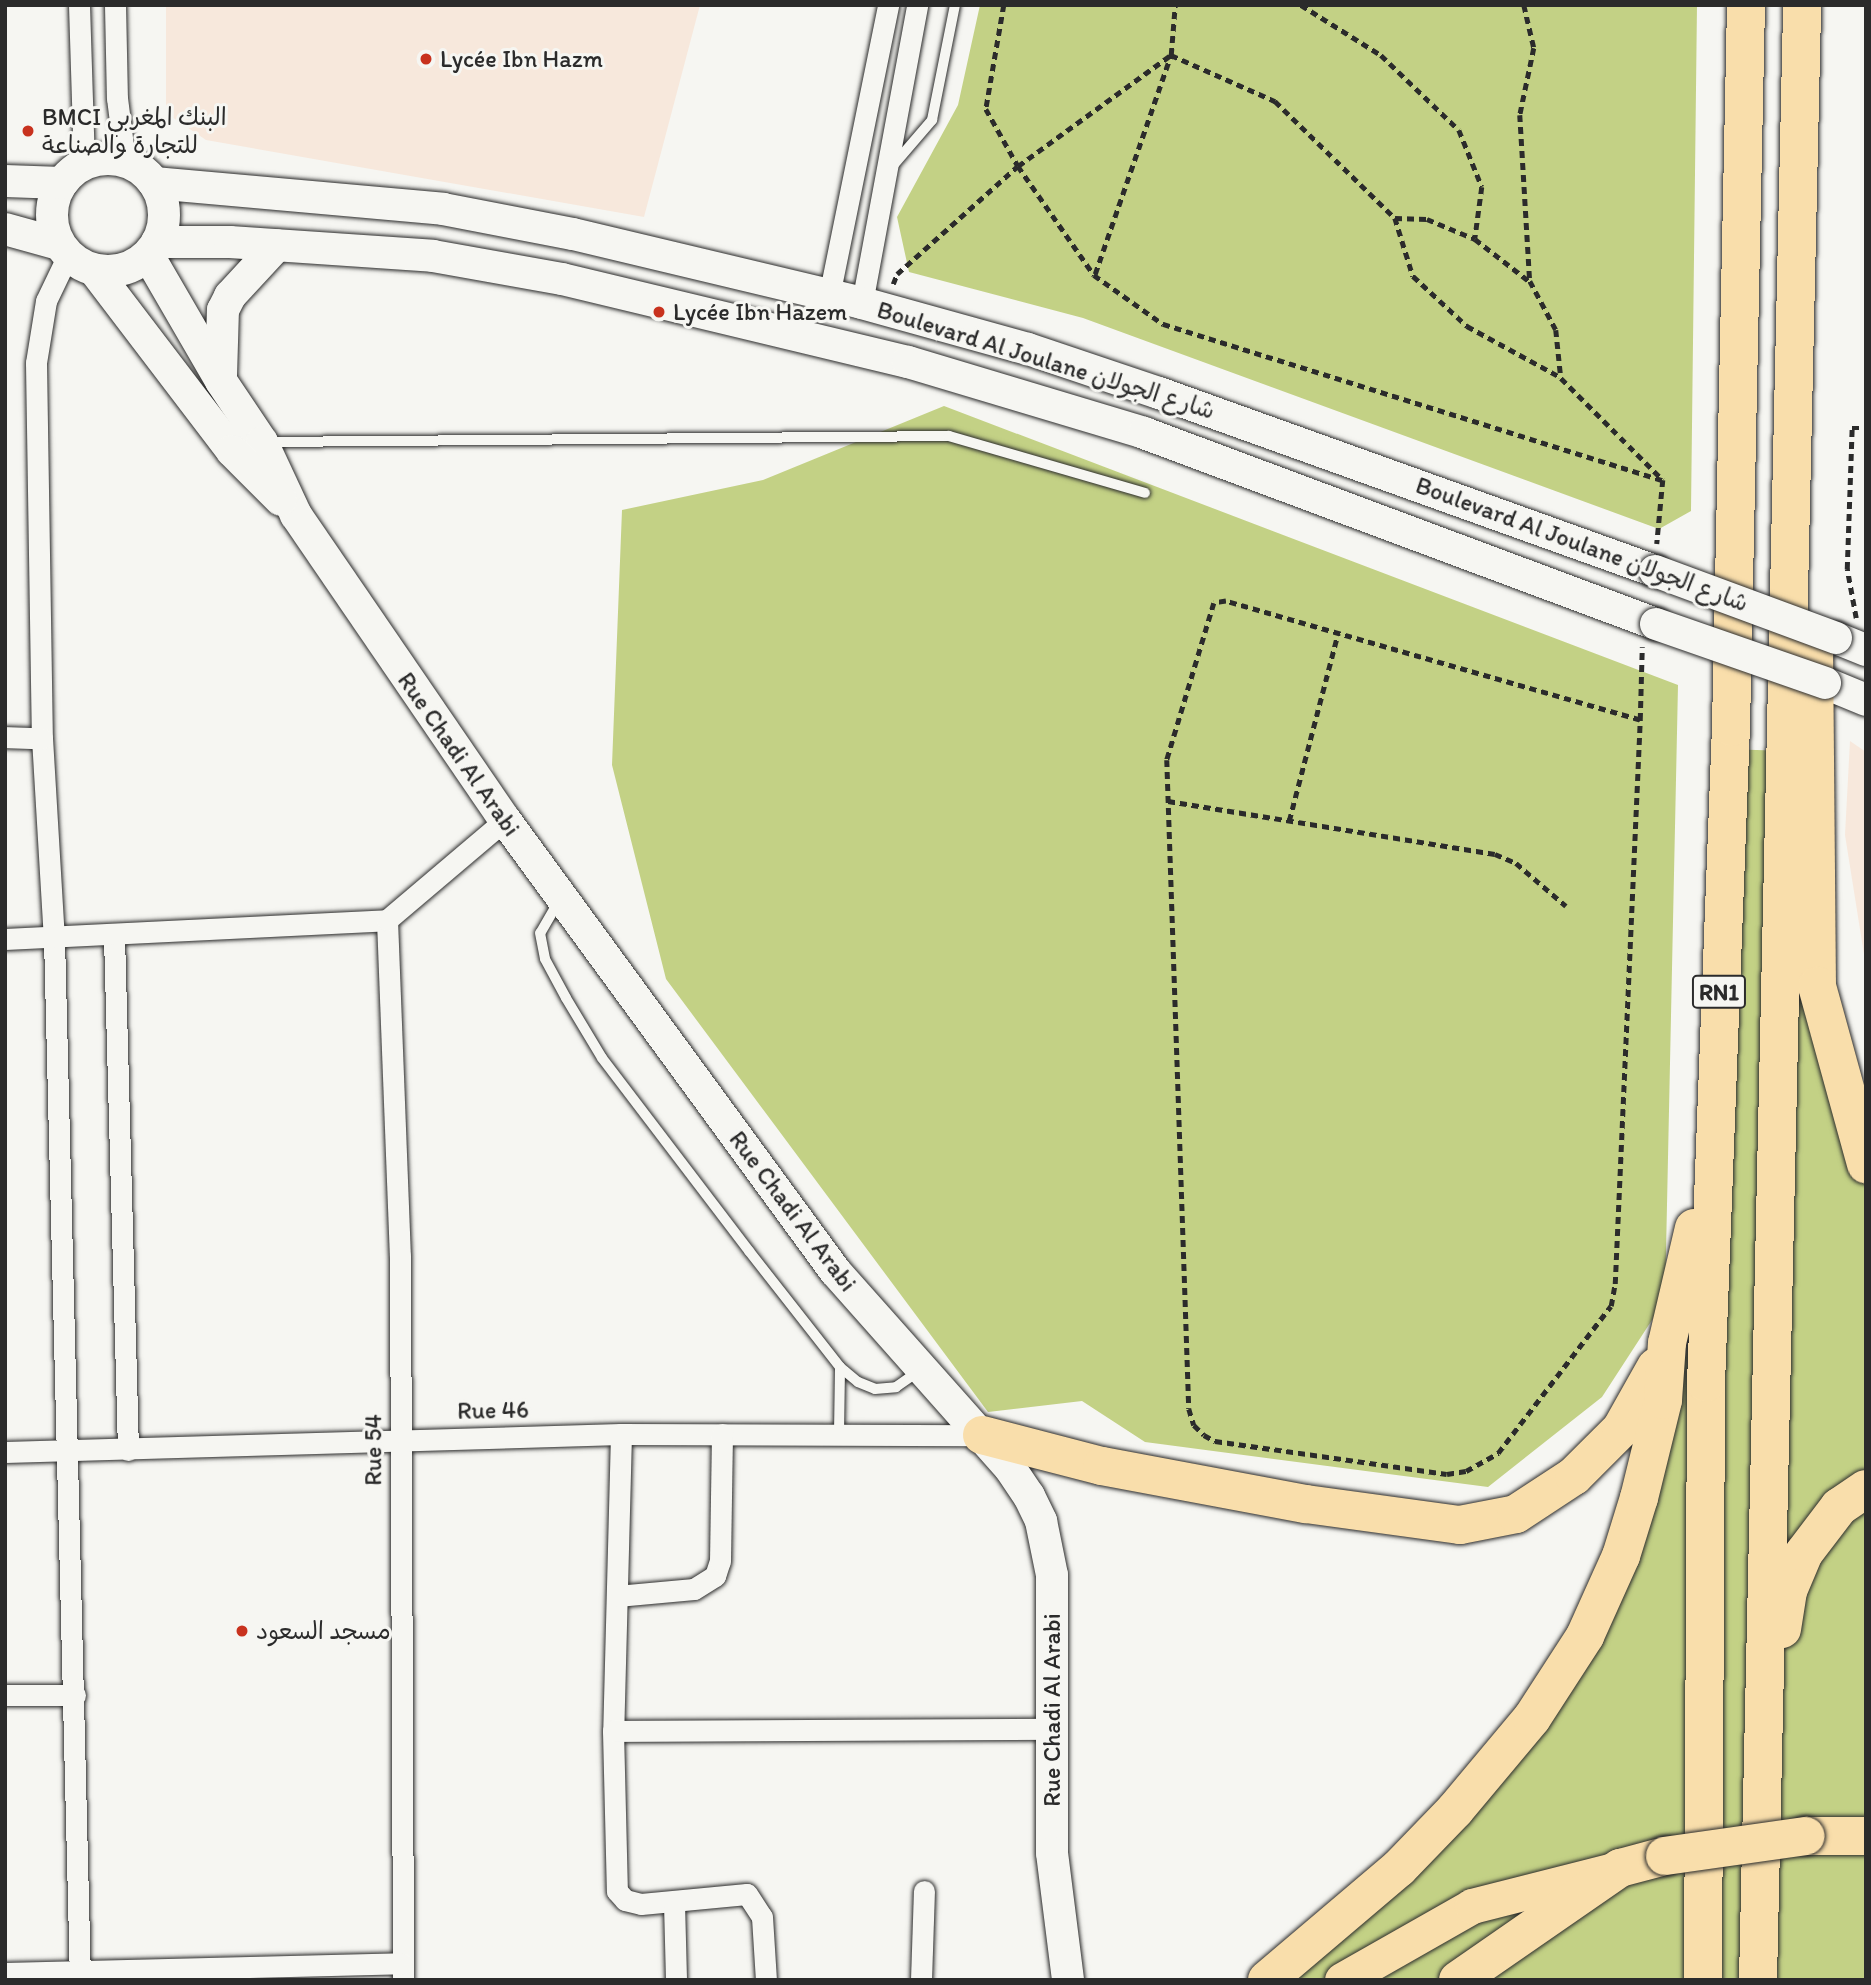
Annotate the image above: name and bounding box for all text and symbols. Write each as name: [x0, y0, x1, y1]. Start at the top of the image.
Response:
place label: Lycée Ibn Hazm: [440, 45, 601, 73]
marker: Lycée Ibn Hazm: [418, 51, 434, 67]
place label: BMCI البنك المغربي للتجارة والصناعة: [42, 103, 227, 159]
marker: BMCI البنك المغربي للتجارة والصناعة: [20, 123, 36, 139]
street label: Boulevard Al Joulane شارع الجولان: [874, 295, 1218, 425]
place label: Lycée Ibn Hazem: [673, 298, 846, 326]
marker: Lycée Ibn Hazem: [651, 304, 667, 320]
street label: Boulevard Al Joulane شارع الجولان: [1412, 470, 1752, 618]
street label: Rue Chadi Al Arabi: [392, 667, 526, 841]
road number: RN1: [1691, 973, 1747, 1012]
street label: Rue Chadi Al Arabi: [723, 1125, 863, 1297]
street label: Rue 46: [457, 1395, 529, 1425]
street label: Rue 54: [359, 1414, 387, 1486]
street label: Rue Chadi Al Arabi: [1038, 1613, 1066, 1807]
place label: مسجد السعود: [256, 1617, 391, 1645]
marker: مسجد السعود: [234, 1623, 250, 1639]

